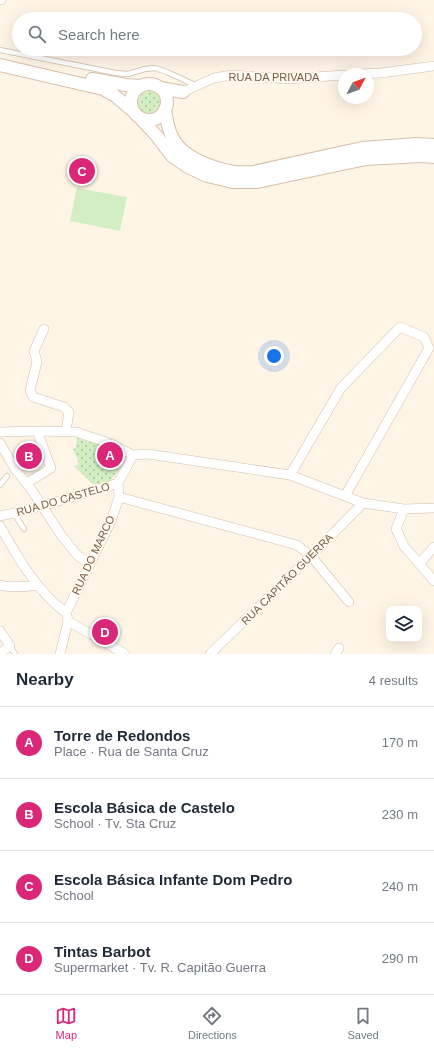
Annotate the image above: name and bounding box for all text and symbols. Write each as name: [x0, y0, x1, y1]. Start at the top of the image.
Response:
search box: [12, 12, 422, 56]
icon: search: [26, 23, 48, 45]
text: Search here: [58, 26, 140, 43]
north arrow: [338, 68, 374, 104]
street label: RUA DA PRIVADA: [229, 71, 320, 83]
pin: C: [69, 156, 95, 186]
your location: [264, 346, 284, 366]
pin: A: [97, 440, 123, 470]
pin: B: [16, 441, 42, 471]
street label: RUA DO CASTELO: [15, 480, 111, 518]
street label: RUA DO MARCO: [69, 513, 117, 597]
street label: RUA CAPITÃO GUERRA: [239, 530, 336, 627]
map controls: [386, 606, 422, 642]
button: layers: [386, 606, 422, 642]
pin: D: [92, 617, 118, 647]
text: Nearby: [16, 670, 74, 689]
text: 4 results: [369, 673, 418, 688]
text: Torre de Redondos: [54, 727, 190, 744]
text: A: [24, 735, 34, 750]
text: 170 m: [382, 735, 418, 750]
text: Place · Rua de Santa Cruz: [54, 744, 209, 759]
text: Escola Básica de Castelo: [54, 799, 235, 816]
text: B: [24, 807, 34, 822]
text: 230 m: [382, 807, 418, 822]
text: School · Tv. Sta Cruz: [54, 816, 176, 831]
text: Escola Básica Infante Dom Pedro: [54, 871, 292, 888]
text: C: [24, 879, 34, 894]
text: 240 m: [382, 879, 418, 894]
text: School: [54, 888, 94, 903]
text: Tintas Barbot: [54, 943, 150, 960]
text: D: [24, 951, 34, 966]
text: 290 m: [382, 951, 418, 966]
text: Supermarket · Tv. R. Capitão Guerra: [54, 960, 266, 975]
tab: Map: [55, 1005, 77, 1041]
tab: Directions: [188, 1005, 237, 1041]
tab: Saved: [347, 1005, 379, 1041]

